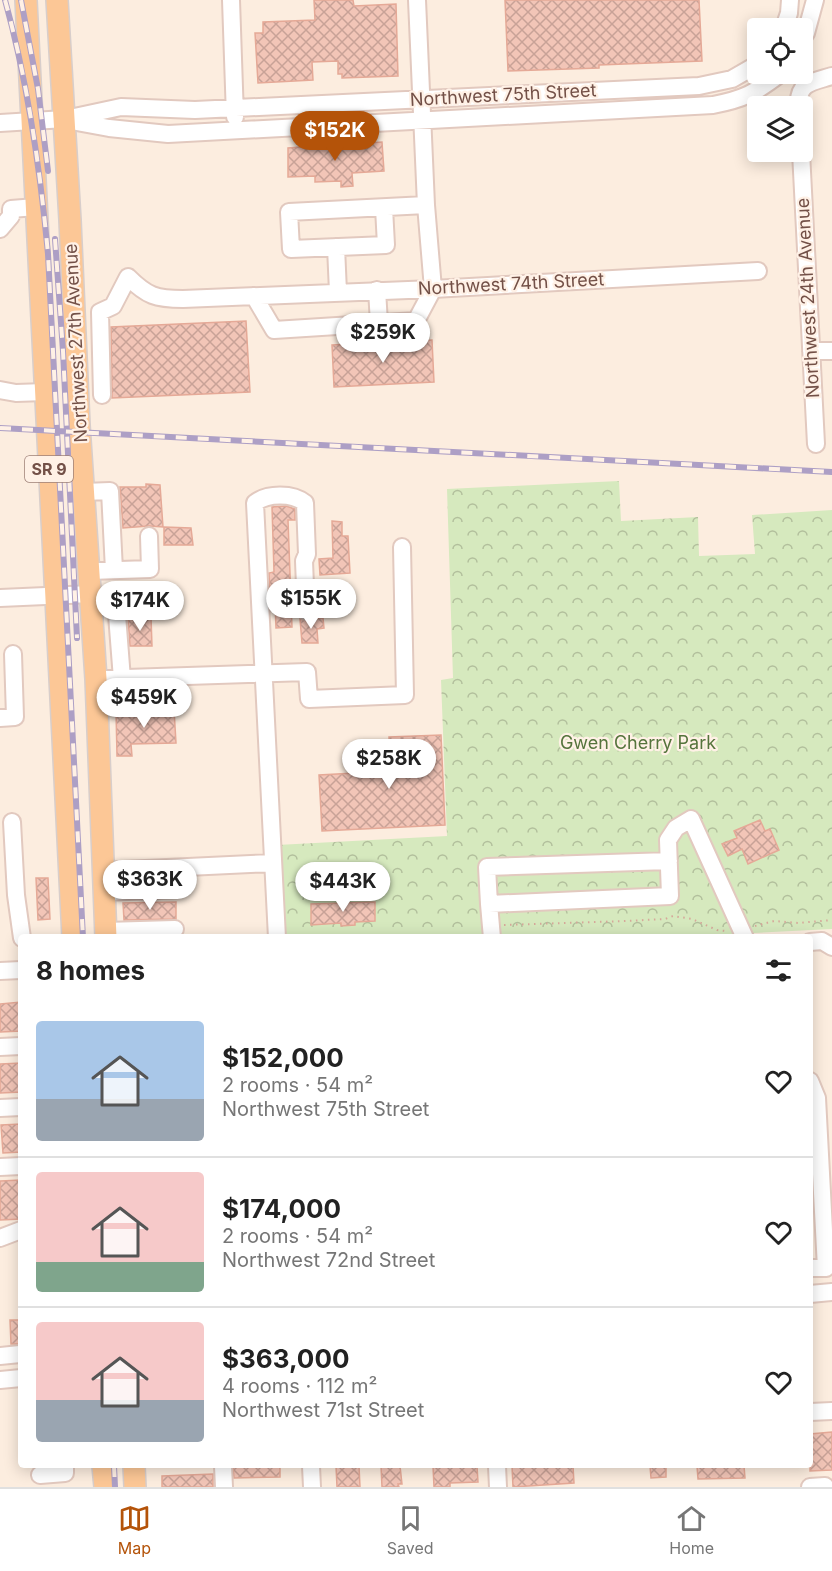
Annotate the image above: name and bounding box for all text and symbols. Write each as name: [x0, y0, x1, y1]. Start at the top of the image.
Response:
map controls: [747, 18, 813, 162]
button: locate: [747, 18, 813, 84]
street label: Northwest 75th Street: [409, 79, 597, 110]
button: layers: [747, 96, 813, 162]
pin: $152K: [293, 111, 377, 162]
text: $152K: [304, 118, 366, 142]
street label: Northwest 24th Avenue: [792, 197, 823, 399]
street label: Northwest 27th Avenue: [60, 243, 91, 443]
street label: Northwest 74th Street: [417, 268, 605, 299]
pin: $259K: [341, 313, 425, 364]
text: $259K: [350, 320, 416, 344]
road number: SR 9: [25, 456, 73, 482]
pin: $155K: [269, 579, 353, 630]
pin: $174K: [98, 581, 182, 632]
text: $155K: [280, 586, 342, 610]
text: $174K: [110, 588, 170, 612]
pin: $459K: [102, 678, 186, 729]
text: $459K: [111, 685, 177, 709]
park label: Gwen Cherry Park: [560, 732, 716, 753]
pin: $258K: [347, 739, 431, 790]
text: $258K: [356, 746, 422, 770]
pin: $363K: [108, 860, 192, 911]
pin: $443K: [301, 862, 385, 913]
text: $363K: [117, 867, 183, 891]
text: $443K: [309, 869, 377, 893]
icon: filters: [762, 954, 795, 987]
text: 8 homes: [36, 955, 145, 986]
text: $152,000: [222, 1042, 344, 1073]
icon: home: [84, 1045, 156, 1117]
icon: heart: [762, 1065, 795, 1098]
text: 2 rooms · 54 m²: [222, 1073, 373, 1097]
text: Northwest 75th Street: [222, 1097, 429, 1121]
text: $174,000: [222, 1193, 341, 1224]
icon: home: [84, 1196, 156, 1268]
icon: heart: [762, 1216, 795, 1249]
text: 2 rooms · 54 m²: [222, 1224, 373, 1248]
text: Northwest 72nd Street: [222, 1248, 435, 1272]
text: $363,000: [222, 1343, 349, 1374]
icon: home: [84, 1346, 156, 1418]
icon: heart: [762, 1366, 795, 1399]
text: 4 rooms · 112 m²: [222, 1374, 377, 1398]
text: Northwest 71st Street: [222, 1398, 424, 1422]
tab: Map: [118, 1502, 151, 1558]
tab: Saved: [387, 1502, 434, 1558]
tab: Home: [669, 1502, 714, 1558]

